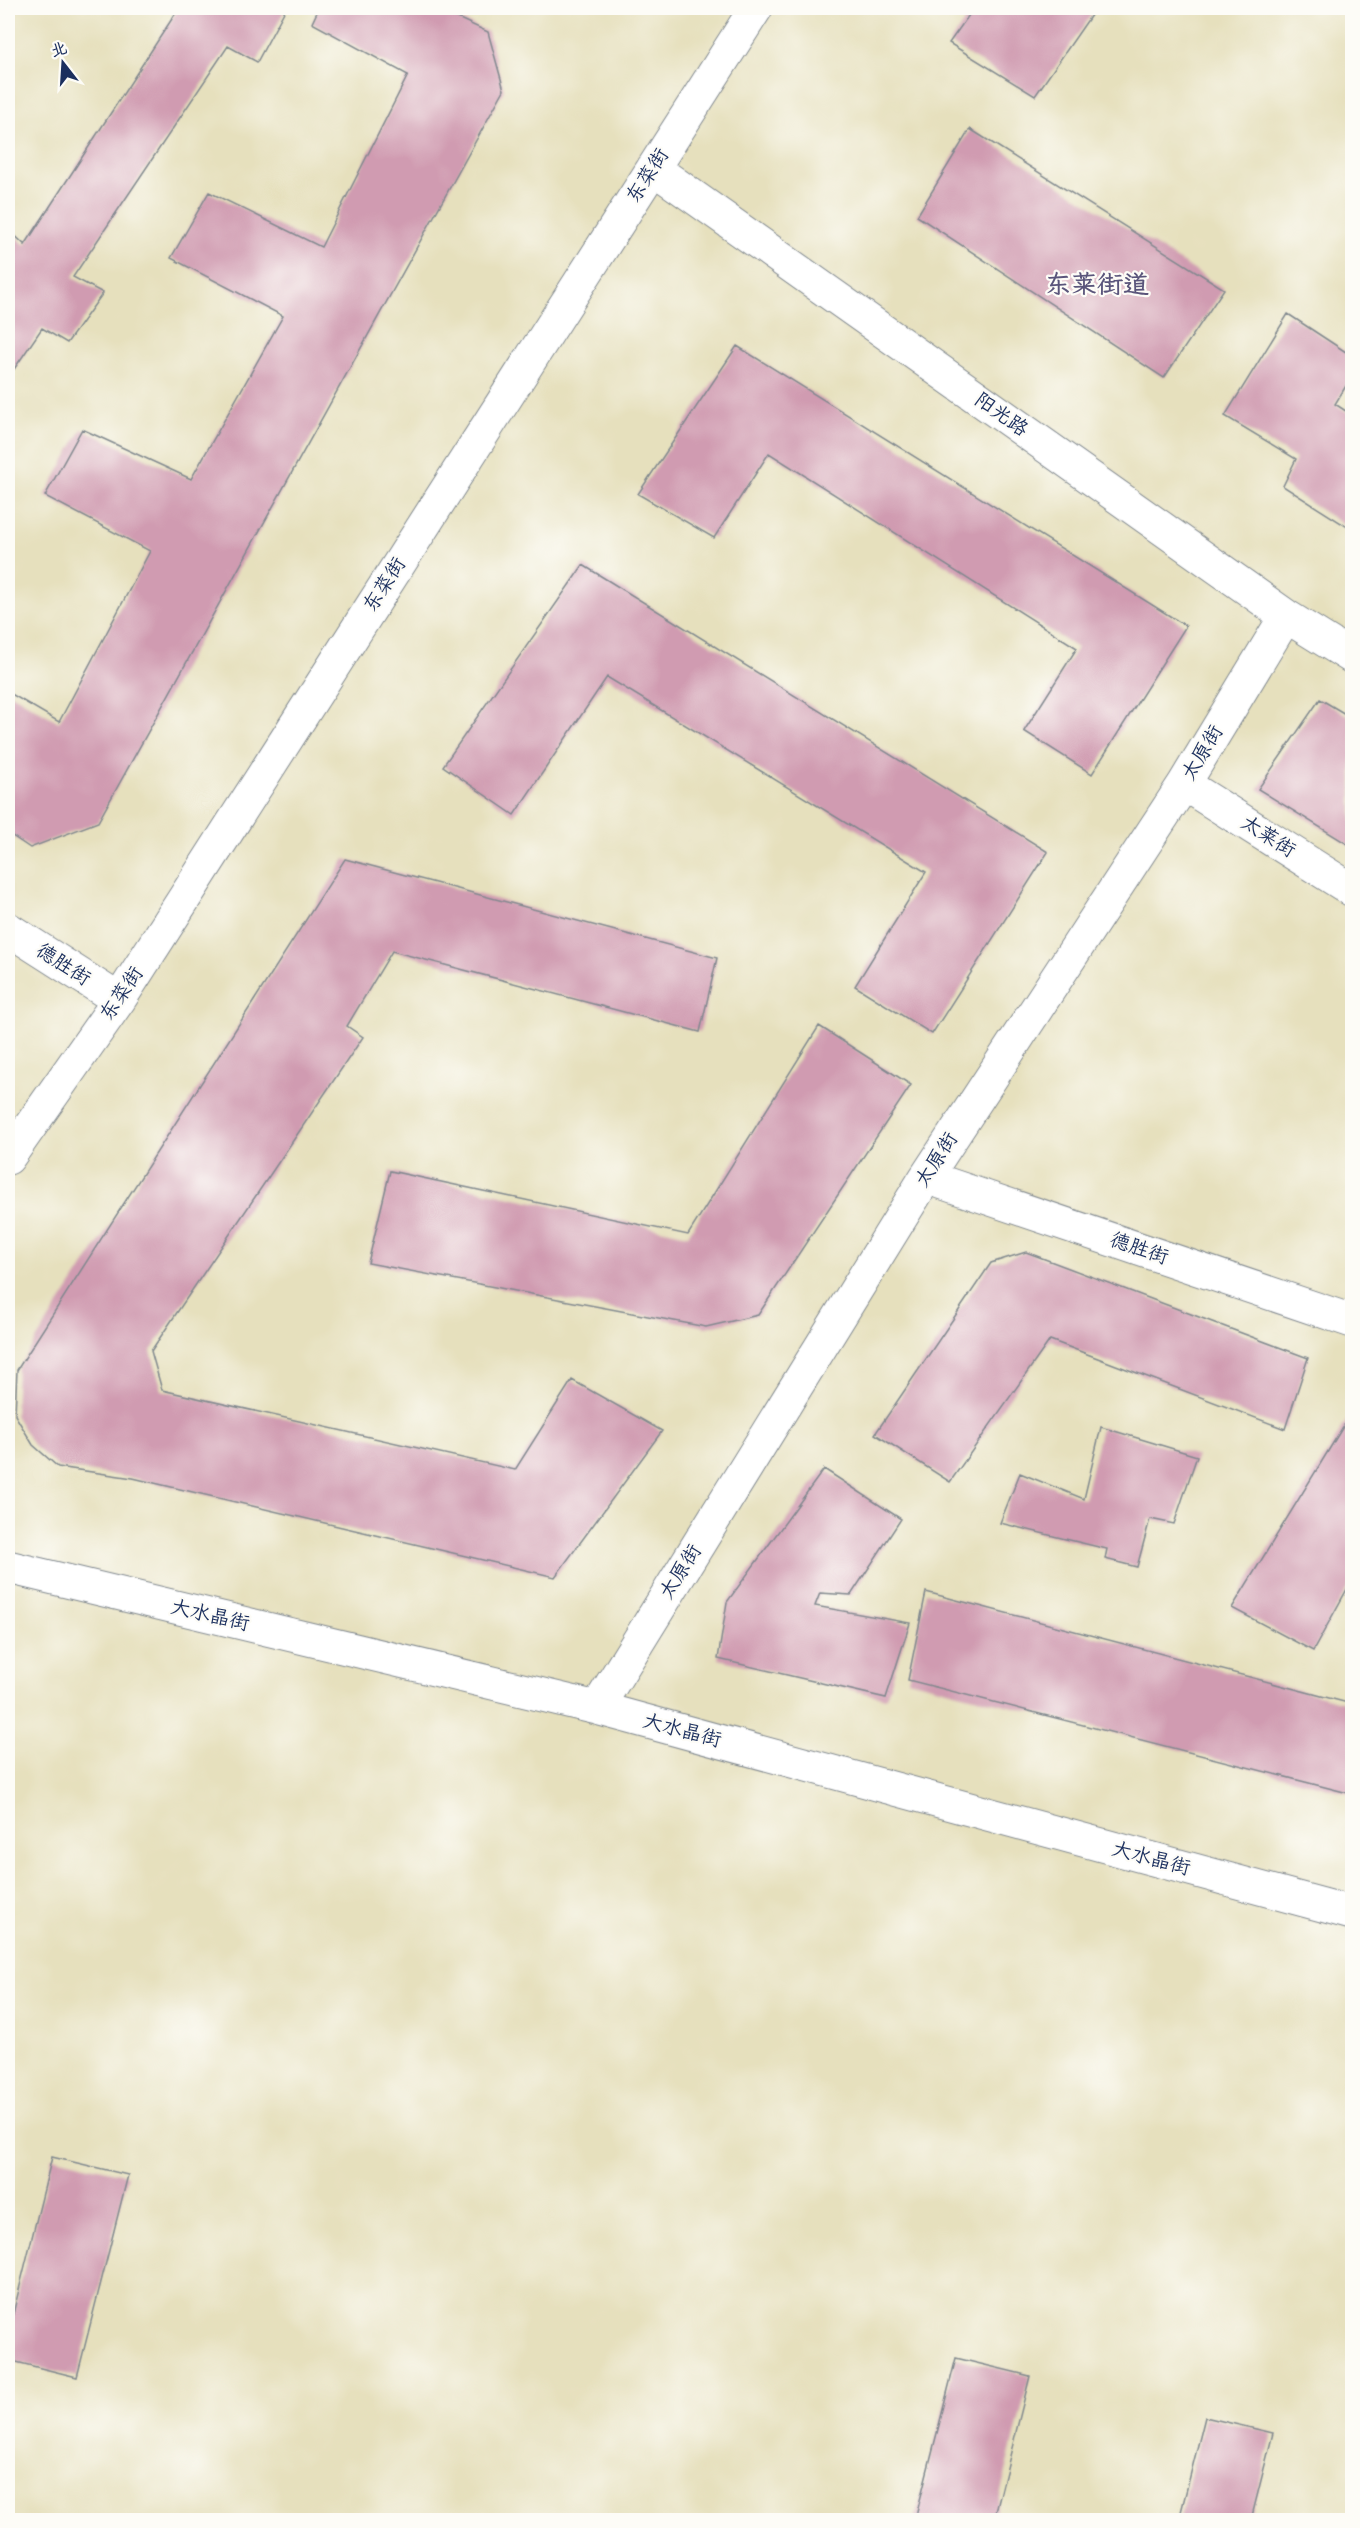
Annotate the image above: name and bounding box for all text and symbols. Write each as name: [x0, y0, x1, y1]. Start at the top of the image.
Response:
north arrow: [33, 33, 93, 93]
text: 北: [48, 38, 70, 62]
street label: 东菜街: [620, 143, 676, 209]
district label: 东莱街道: [1045, 269, 1149, 303]
street label: 阳光路: [969, 387, 1034, 444]
street label: 东菜街: [357, 552, 413, 618]
street label: 太原街: [1176, 720, 1230, 786]
street label: 太莱街: [1235, 810, 1301, 864]
street label: 德胜街: [30, 937, 96, 993]
street label: 东菜街: [94, 962, 150, 1026]
street label: 太原街: [909, 1127, 965, 1193]
street label: 德胜街: [1106, 1226, 1172, 1272]
street label: 太原街: [654, 1539, 708, 1605]
street label: 大水晶街: [168, 1594, 252, 1638]
street label: 大水晶街: [640, 1708, 724, 1754]
street label: 大水晶街: [1109, 1836, 1193, 1882]

